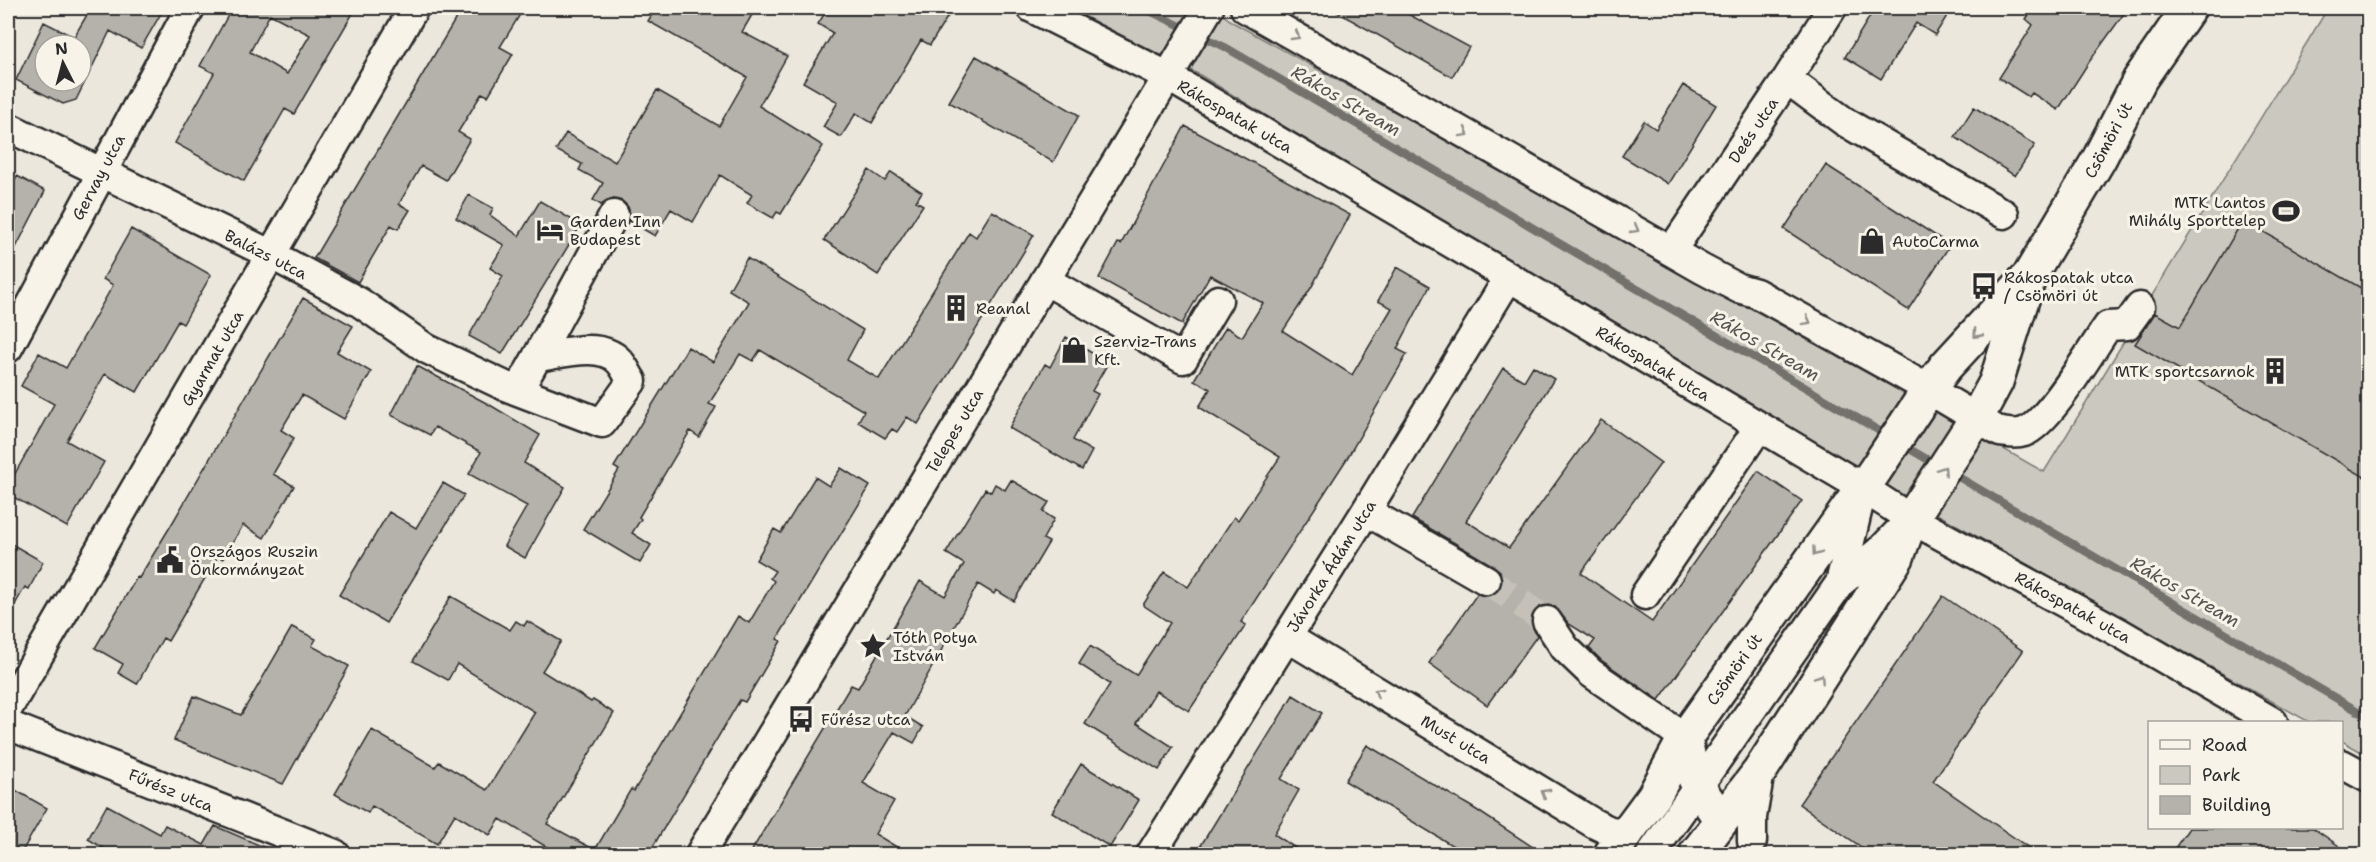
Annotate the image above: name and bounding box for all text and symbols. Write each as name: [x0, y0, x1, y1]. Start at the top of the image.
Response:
one-way arrow: [1290, 29, 1300, 41]
north arrow: [33, 33, 93, 93]
text: N: [54, 37, 69, 60]
water label: Rákos Stream: [1287, 60, 1405, 142]
street label: Rákospatak utca: [1173, 75, 1296, 158]
street label: Deés utca: [1724, 93, 1783, 167]
street label: Csömöri út: [2080, 99, 2137, 182]
one-way arrow: [1459, 126, 1470, 137]
street label: Gervay utca: [67, 131, 130, 224]
place label: MTK Lantos Mihály Sporttelep: [2129, 192, 2266, 231]
sports icon: MTK Lantos Mihály Sporttelep: [2271, 196, 2301, 226]
place label: Garden Inn Budapest: [570, 211, 661, 250]
hotel icon: Garden Inn Budapest: [535, 215, 565, 245]
one-way arrow: [1629, 222, 1639, 233]
street label: Balázs utca: [221, 225, 311, 284]
shop icon: AutoCarma: [1857, 226, 1887, 256]
place label: AutoCarma: [1892, 231, 1979, 252]
place label: Rákospatak utca / Csömöri út: [2004, 267, 2134, 306]
bus stop icon: Rákospatak utca / Csömöri út: [1969, 271, 1999, 301]
building icon: Reanal: [941, 293, 971, 323]
place label: Reanal: [976, 298, 1030, 319]
water label: Rákos Stream: [1706, 305, 1824, 387]
street label: Gyarmat utca: [177, 306, 248, 410]
one-way arrow: [1801, 314, 1811, 325]
street label: Rákospatak utca: [1592, 321, 1714, 406]
one-way arrow: [1973, 326, 1984, 337]
place label: Szerviz-Trans Kft.: [1094, 331, 1197, 370]
shop icon: Szerviz-Trans Kft.: [1059, 335, 1089, 365]
building icon: MTK sportcsarnok: [2260, 356, 2290, 386]
place label: MTK sportcsarnok: [2115, 361, 2255, 382]
street label: Telepes utca: [921, 385, 988, 477]
one-way arrow: [1936, 466, 1947, 477]
street label: Jávorka Ádám utca: [1282, 496, 1381, 636]
place label: Országos Ruszin Önkormányzat: [190, 541, 318, 580]
public building icon: Országos Ruszin Önkormányzat: [155, 545, 185, 575]
one-way arrow: [1812, 545, 1823, 556]
water label: Rákos Stream: [2126, 551, 2244, 633]
street label: Rákospatak utca: [2011, 567, 2135, 648]
place label: Tóth Potya István: [893, 627, 977, 666]
street label: Csömöri út: [1702, 629, 1767, 709]
place icon: Tóth Potya István: [858, 631, 888, 661]
one-way arrow: [1812, 674, 1824, 684]
one-way arrow: [1374, 688, 1384, 700]
bus stop icon: Fűrész utca: [786, 704, 816, 734]
place label: Fűrész utca: [821, 709, 910, 730]
street label: Must utca: [1417, 710, 1495, 768]
legend: [2148, 721, 2343, 829]
text: Road: [2202, 733, 2247, 757]
text: Park: [2202, 763, 2241, 787]
street label: Fűrész utca: [125, 764, 216, 817]
one-way arrow: [1541, 789, 1551, 801]
text: Building: [2202, 793, 2271, 817]

